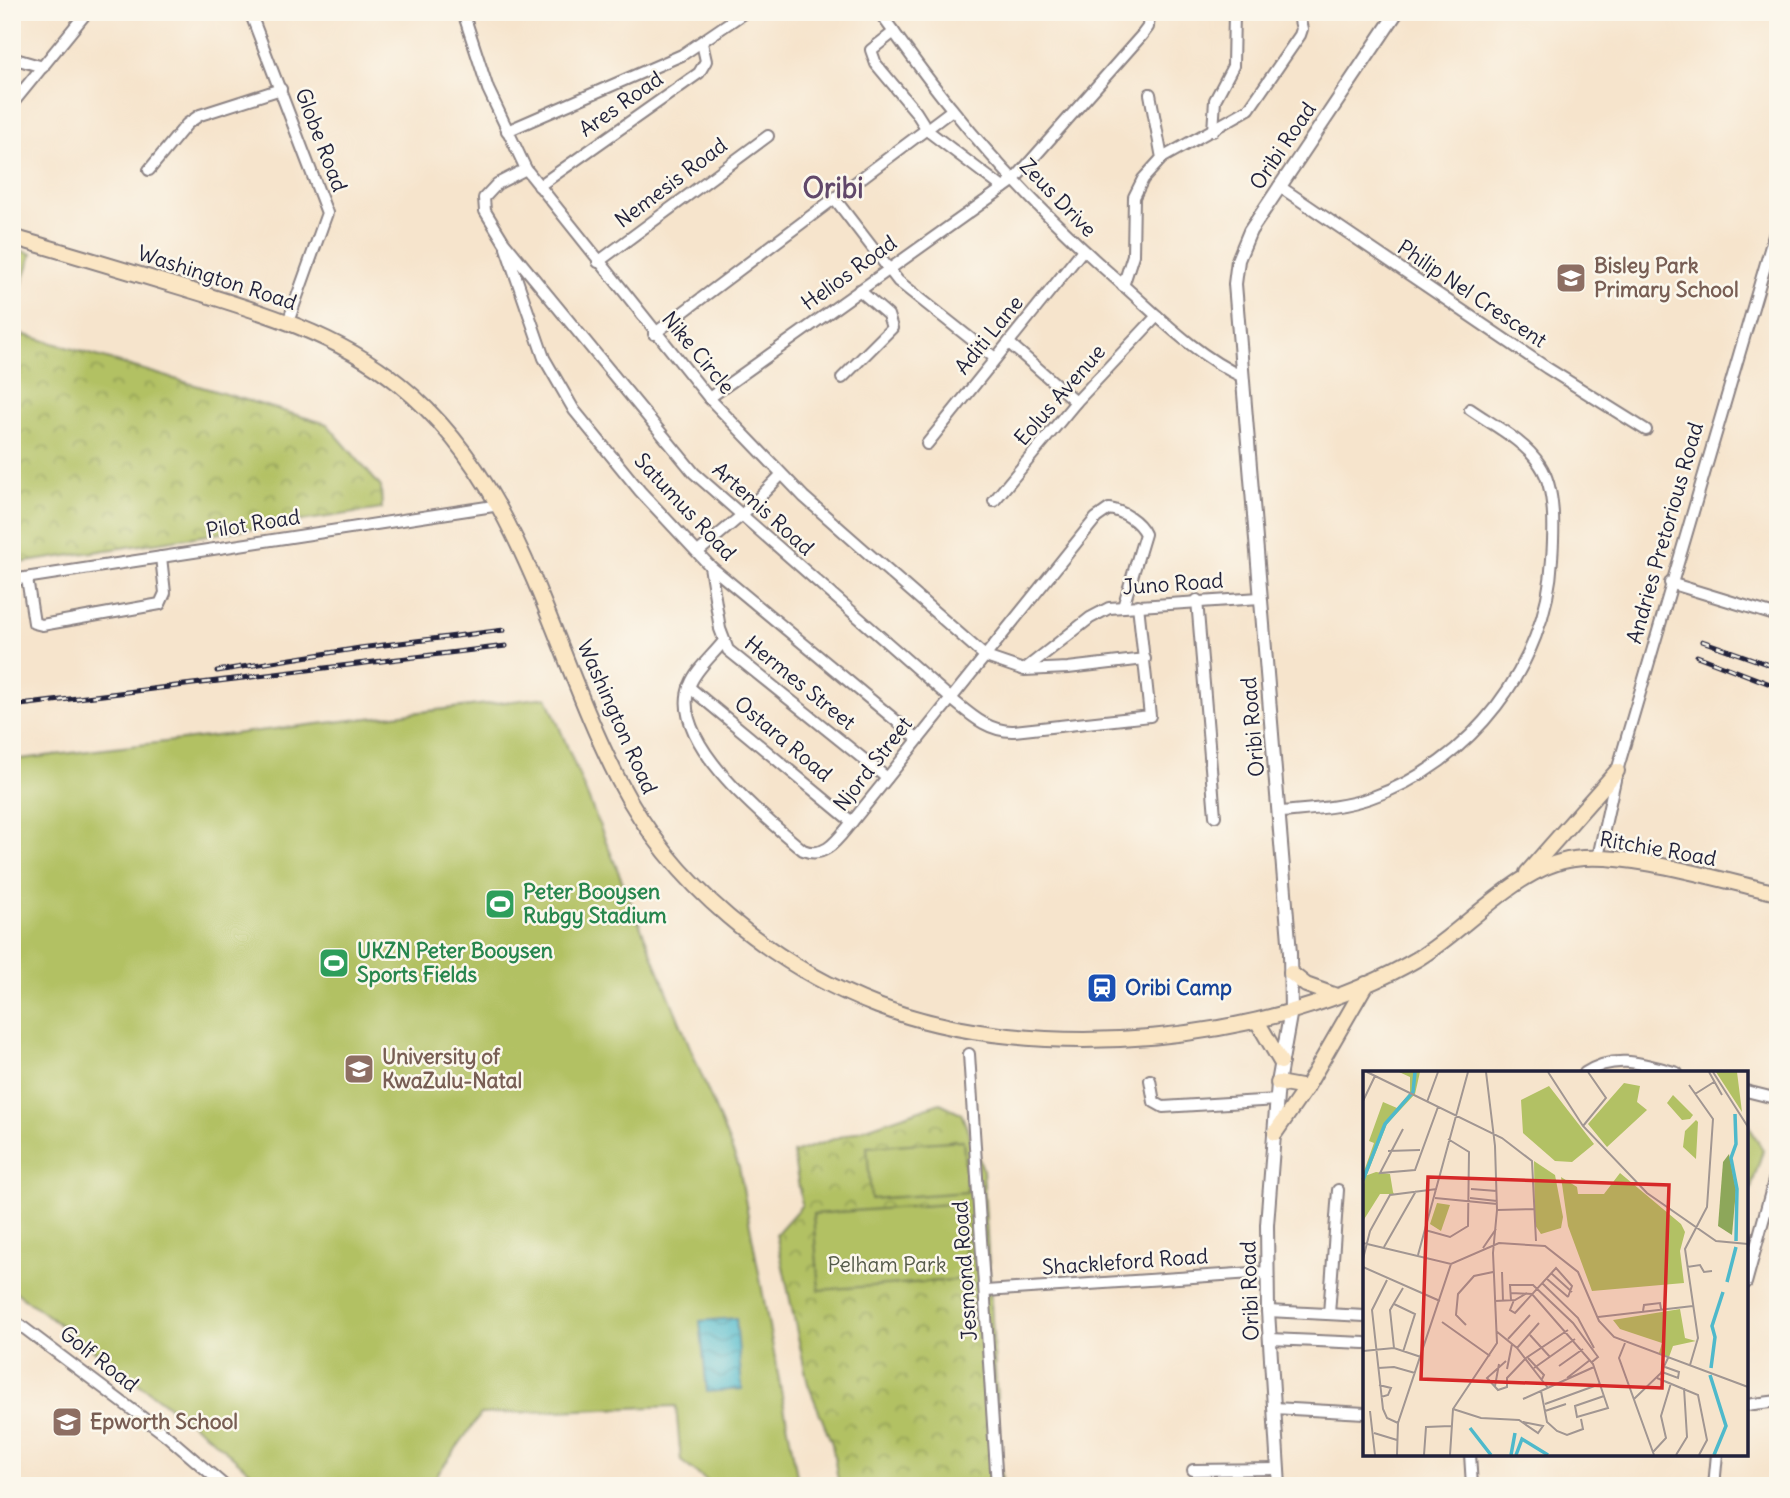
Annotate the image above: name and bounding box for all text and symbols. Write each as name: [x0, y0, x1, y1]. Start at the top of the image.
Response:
street label: Ares Road: [573, 65, 668, 142]
street label: Globe Road: [289, 84, 354, 195]
street label: Oribi Road: [1243, 97, 1322, 195]
street label: Nemesis Road: [609, 132, 732, 234]
street label: Zeus Drive: [1014, 153, 1102, 243]
district label: Oribi: [802, 170, 864, 206]
street label: Helios Road: [796, 229, 902, 316]
street label: Philip Nel Crescent: [1392, 234, 1552, 354]
street label: Washington Road: [134, 239, 300, 316]
place label: Bisley Park Primary School: [1594, 252, 1739, 303]
school or university icon: Bisley Park Primary School: [1554, 261, 1588, 295]
street label: Aditi Lane: [949, 290, 1029, 380]
street label: Nike Circle: [656, 306, 741, 400]
street label: Eolus Avenue: [1008, 338, 1111, 451]
street label: Andries Pretorious Road: [1620, 419, 1709, 647]
street label: Satumus Road: [629, 447, 742, 566]
street label: Artemis Road: [707, 456, 820, 561]
street label: Pilot Road: [204, 503, 302, 544]
street label: Juno Road: [1122, 567, 1224, 600]
street label: Hermes Street: [739, 630, 861, 736]
street label: Washington Road: [571, 636, 664, 798]
street label: Oribi Road: [1235, 676, 1270, 778]
street label: Ostara Road: [729, 690, 838, 787]
street label: Njord Street: [827, 711, 918, 816]
street label: Ritchie Road: [1598, 825, 1719, 872]
place label: Peter Booysen Rubgy Stadium: [523, 878, 667, 929]
sports icon: Peter Booysen Rubgy Stadium: [483, 887, 517, 921]
place label: UKZN Peter Booysen Sports Fields: [357, 937, 553, 988]
sports icon: UKZN Peter Booysen Sports Fields: [317, 946, 351, 980]
station icon: Oribi Camp: [1085, 971, 1119, 1005]
place label: Oribi Camp: [1125, 974, 1232, 1001]
place label: University of KwaZulu-Natal: [382, 1043, 522, 1094]
school or university icon: University of KwaZulu-Natal: [342, 1052, 376, 1086]
inset map: [1363, 1071, 1748, 1456]
street label: Jesmond Road: [946, 1200, 983, 1342]
street label: Oribi Road: [1234, 1241, 1265, 1341]
street label: Shackleford Road: [1041, 1242, 1209, 1281]
park label: Pelham Park: [828, 1251, 946, 1278]
street label: Golf Road: [54, 1319, 144, 1398]
school or university icon: Epworth School: [50, 1405, 84, 1439]
place label: Epworth School: [90, 1408, 238, 1435]

